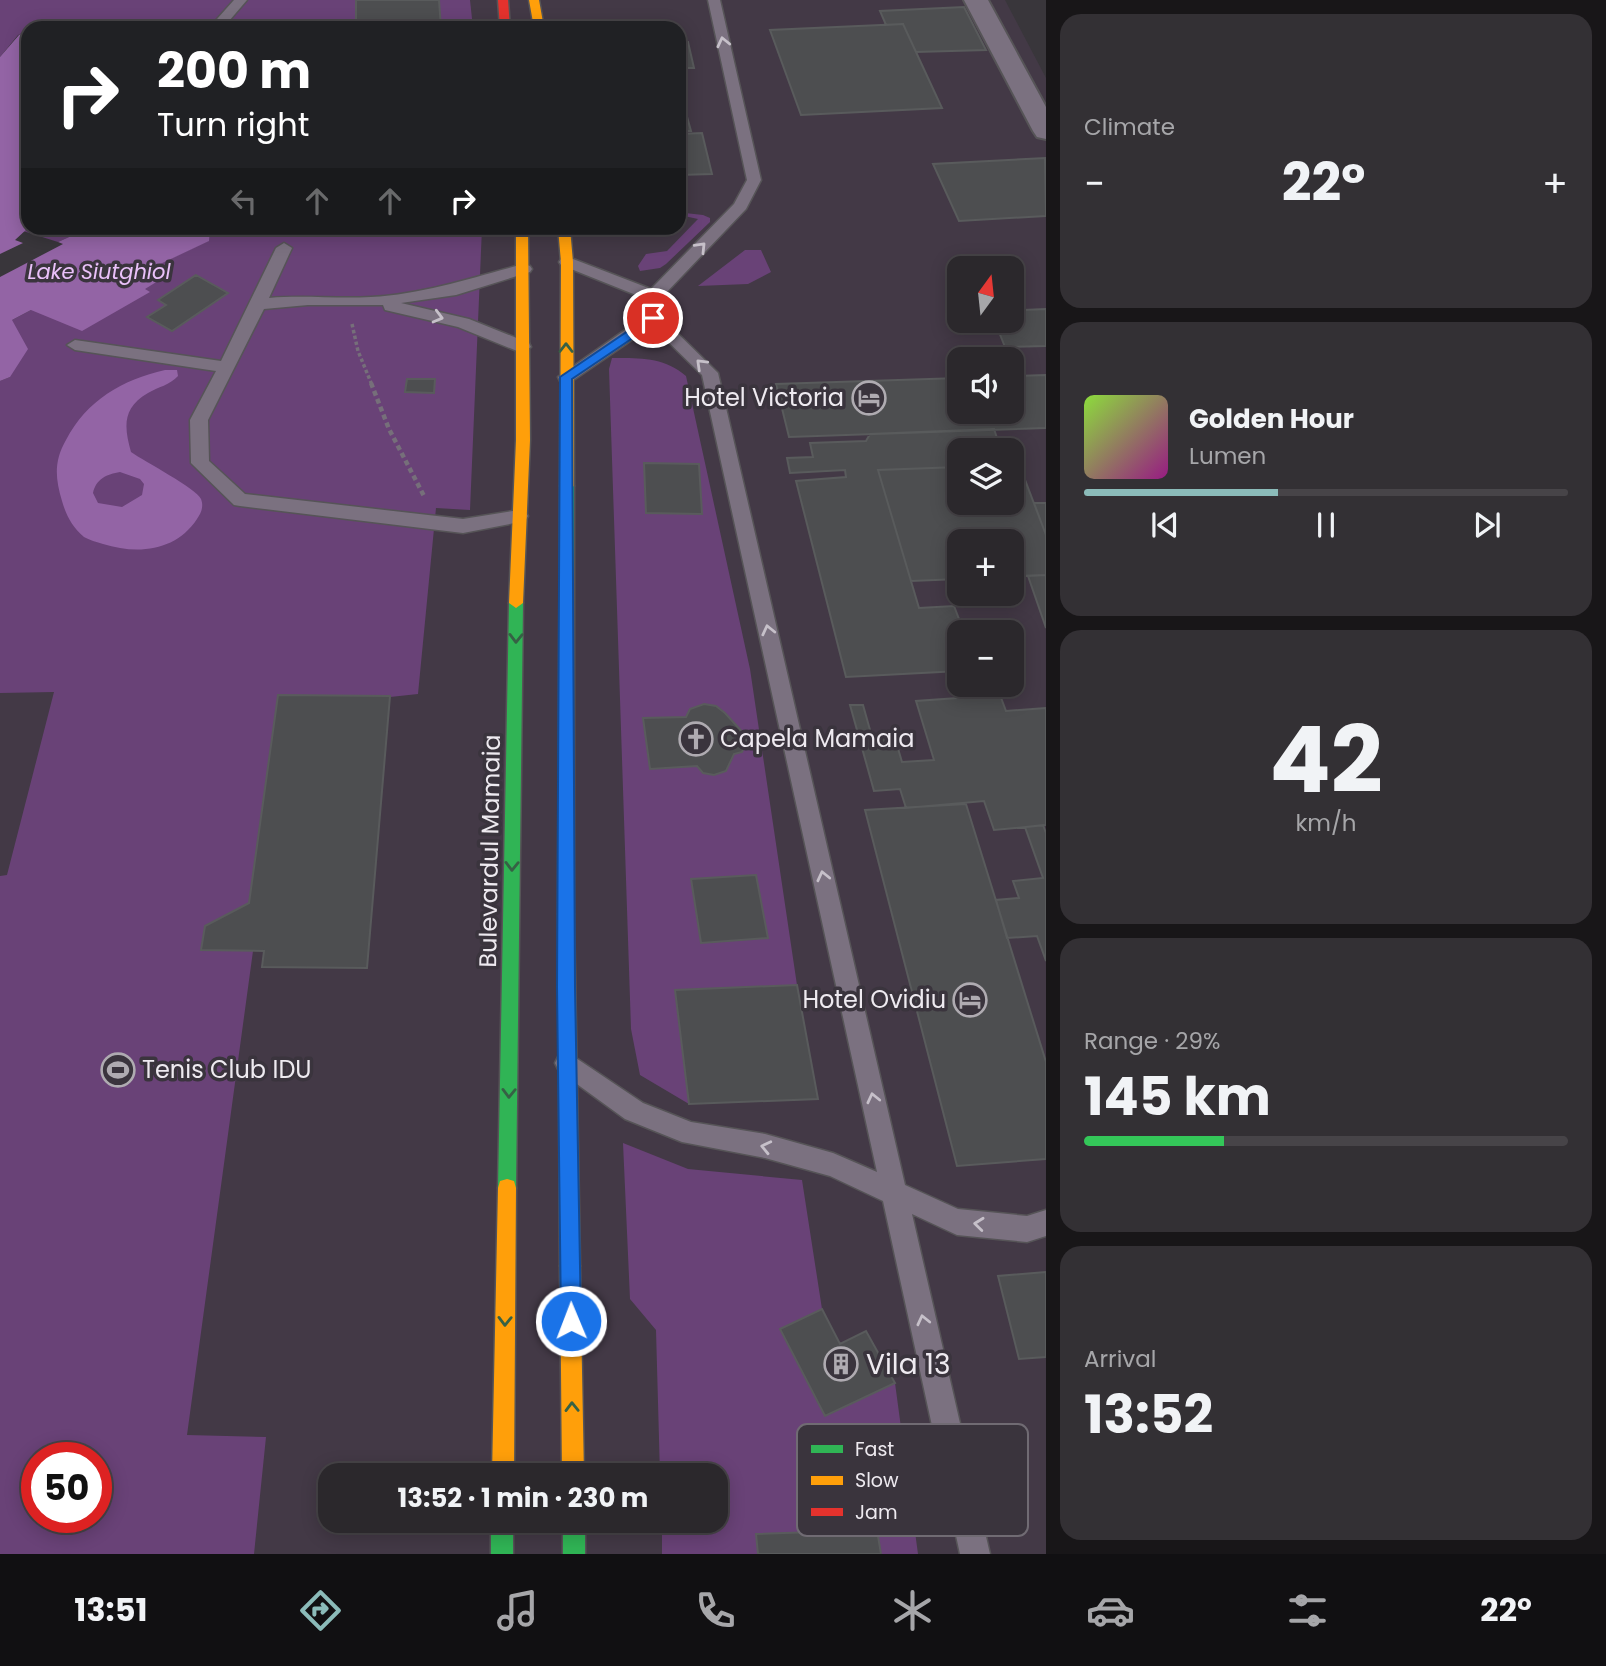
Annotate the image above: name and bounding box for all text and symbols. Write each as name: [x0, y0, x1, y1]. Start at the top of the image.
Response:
one-way arrow: [717, 36, 732, 48]
text: 200 m: [157, 37, 311, 105]
icon: right: [42, 49, 133, 140]
text: Turn right: [157, 102, 309, 147]
text: Climate: [1084, 111, 1175, 143]
text: 22°: [1282, 146, 1365, 219]
text: −: [1084, 157, 1105, 210]
text: +: [1542, 157, 1568, 210]
icon: left: [225, 182, 263, 220]
icon: ahead: [298, 182, 336, 220]
icon: ahead: [371, 182, 409, 220]
icon: right: [444, 182, 482, 220]
one-way arrow: [693, 242, 706, 255]
north arrow: [947, 256, 1024, 332]
map controls: [947, 256, 1024, 697]
water label: Lake Siutghiol: [27, 257, 171, 286]
pin: [623, 288, 683, 348]
icon: arrive: [634, 299, 672, 337]
one-way arrow: [432, 308, 444, 323]
one-way arrow: [558, 342, 574, 353]
button: sound: [947, 347, 1024, 424]
one-way arrow: [696, 359, 709, 372]
hotel icon: Hotel Victoria: [850, 379, 888, 417]
place label: Hotel Victoria: [684, 381, 844, 414]
text: Golden Hour: [1189, 401, 1354, 437]
button: layers: [947, 438, 1024, 515]
text: Lumen: [1189, 440, 1266, 472]
icon: previous: [1146, 506, 1184, 544]
icon: pause: [1307, 506, 1345, 544]
icon: next: [1468, 506, 1506, 544]
button: +: [947, 529, 1024, 606]
button: −: [947, 620, 1024, 697]
one-way arrow: [762, 624, 776, 636]
one-way arrow: [508, 633, 524, 644]
text: 42: [1269, 696, 1383, 824]
church icon: Capela Mamaia: [677, 720, 715, 758]
place label: Capela Mamaia: [720, 722, 914, 755]
street label: Bulevardul Mamaia: [471, 734, 508, 968]
text: km/h: [1295, 807, 1357, 839]
one-way arrow: [505, 860, 520, 871]
one-way arrow: [817, 870, 832, 882]
hotel icon: Hotel Ovidiu: [951, 981, 989, 1019]
place label: Hotel Ovidiu: [802, 983, 946, 1016]
text: Range · 29%: [1084, 1025, 1220, 1057]
sports icon: Tenis Club IDU: [99, 1051, 137, 1089]
place label: Tenis Club IDU: [142, 1053, 312, 1086]
text: 145 km: [1084, 1060, 1271, 1133]
one-way arrow: [501, 1088, 517, 1099]
one-way arrow: [867, 1092, 881, 1104]
one-way arrow: [760, 1141, 772, 1155]
one-way arrow: [973, 1217, 984, 1232]
position arrow: [534, 1284, 608, 1358]
one-way arrow: [916, 1314, 931, 1326]
one-way arrow: [497, 1316, 513, 1326]
text: Arrival: [1084, 1343, 1156, 1375]
building icon: Vila 13: [822, 1345, 860, 1383]
place label: Vila 13: [866, 1345, 951, 1384]
text: 13:52: [1084, 1378, 1213, 1451]
one-way arrow: [565, 1401, 580, 1412]
legend: [797, 1424, 1028, 1536]
text: Fast: [855, 1436, 894, 1463]
speed limit sign: 50: [21, 1442, 112, 1533]
text: Slow: [855, 1467, 899, 1494]
text: 13:52 · 1 min · 230 m: [398, 1480, 648, 1516]
text: Jam: [855, 1499, 897, 1526]
icon: directions: [296, 1586, 345, 1635]
icon: music: [493, 1586, 542, 1635]
icon: phone: [691, 1586, 740, 1635]
icon: climate: [888, 1586, 937, 1635]
icon: car: [1086, 1586, 1135, 1635]
icon: filters: [1283, 1586, 1332, 1635]
text: 13:51: [74, 1587, 148, 1632]
text: 22°: [1480, 1587, 1532, 1632]

